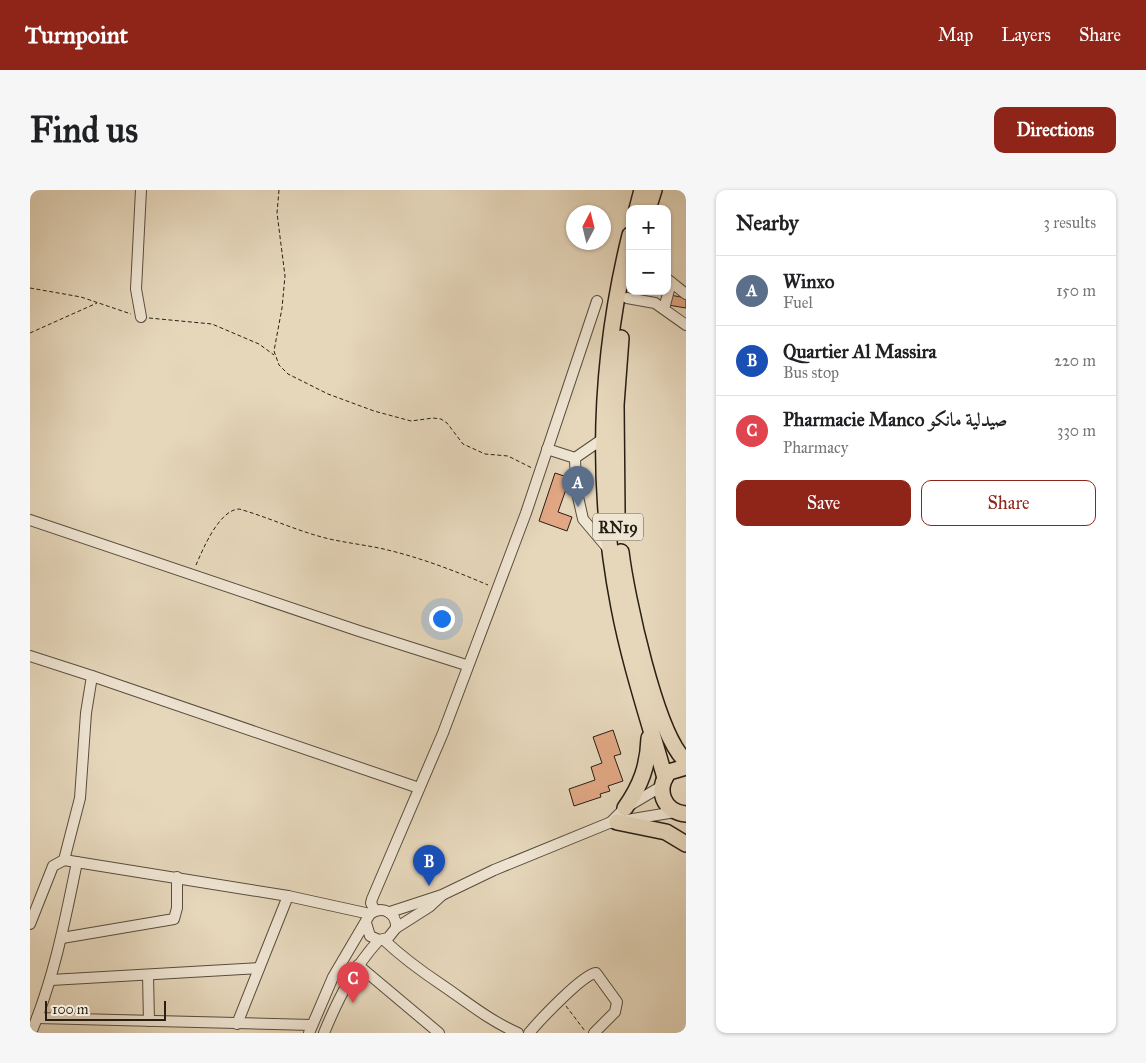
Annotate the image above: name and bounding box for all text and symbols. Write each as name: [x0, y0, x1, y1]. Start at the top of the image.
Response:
text: Turnpoint: [25, 20, 128, 50]
text: Map: [938, 24, 973, 46]
text: Layers: [1001, 24, 1051, 46]
text: Share: [1079, 24, 1121, 46]
button: Directions: [994, 107, 1116, 153]
text: Find us: [30, 109, 138, 152]
north arrow: [566, 205, 611, 250]
map controls: [626, 205, 671, 295]
button: +: [626, 205, 671, 250]
text: Nearby: [736, 210, 799, 236]
text: 3 results: [1043, 213, 1096, 232]
button: −: [626, 250, 671, 295]
text: Winxo: [783, 270, 835, 293]
text: A: [747, 281, 757, 300]
text: 150 m: [1056, 281, 1096, 300]
text: Fuel: [783, 293, 813, 312]
text: Quartier Al Massira: [783, 340, 937, 363]
text: B: [747, 351, 757, 370]
text: 220 m: [1054, 351, 1096, 370]
text: Bus stop: [783, 363, 839, 382]
text: Pharmacie Manco صيدلية مانكو: [783, 408, 1008, 431]
text: C: [747, 421, 757, 440]
text: 330 m: [1057, 421, 1096, 440]
text: Pharmacy: [783, 438, 848, 457]
pin: A: [562, 466, 594, 507]
button: Save: [736, 480, 911, 526]
button: Share: [921, 480, 1096, 526]
road number: RN19: [593, 514, 643, 541]
your location: [429, 606, 455, 632]
pin: B: [413, 845, 445, 886]
pin: C: [337, 962, 369, 1003]
scale bar: [45, 998, 166, 1021]
text: 100 m: [52, 1001, 89, 1018]

